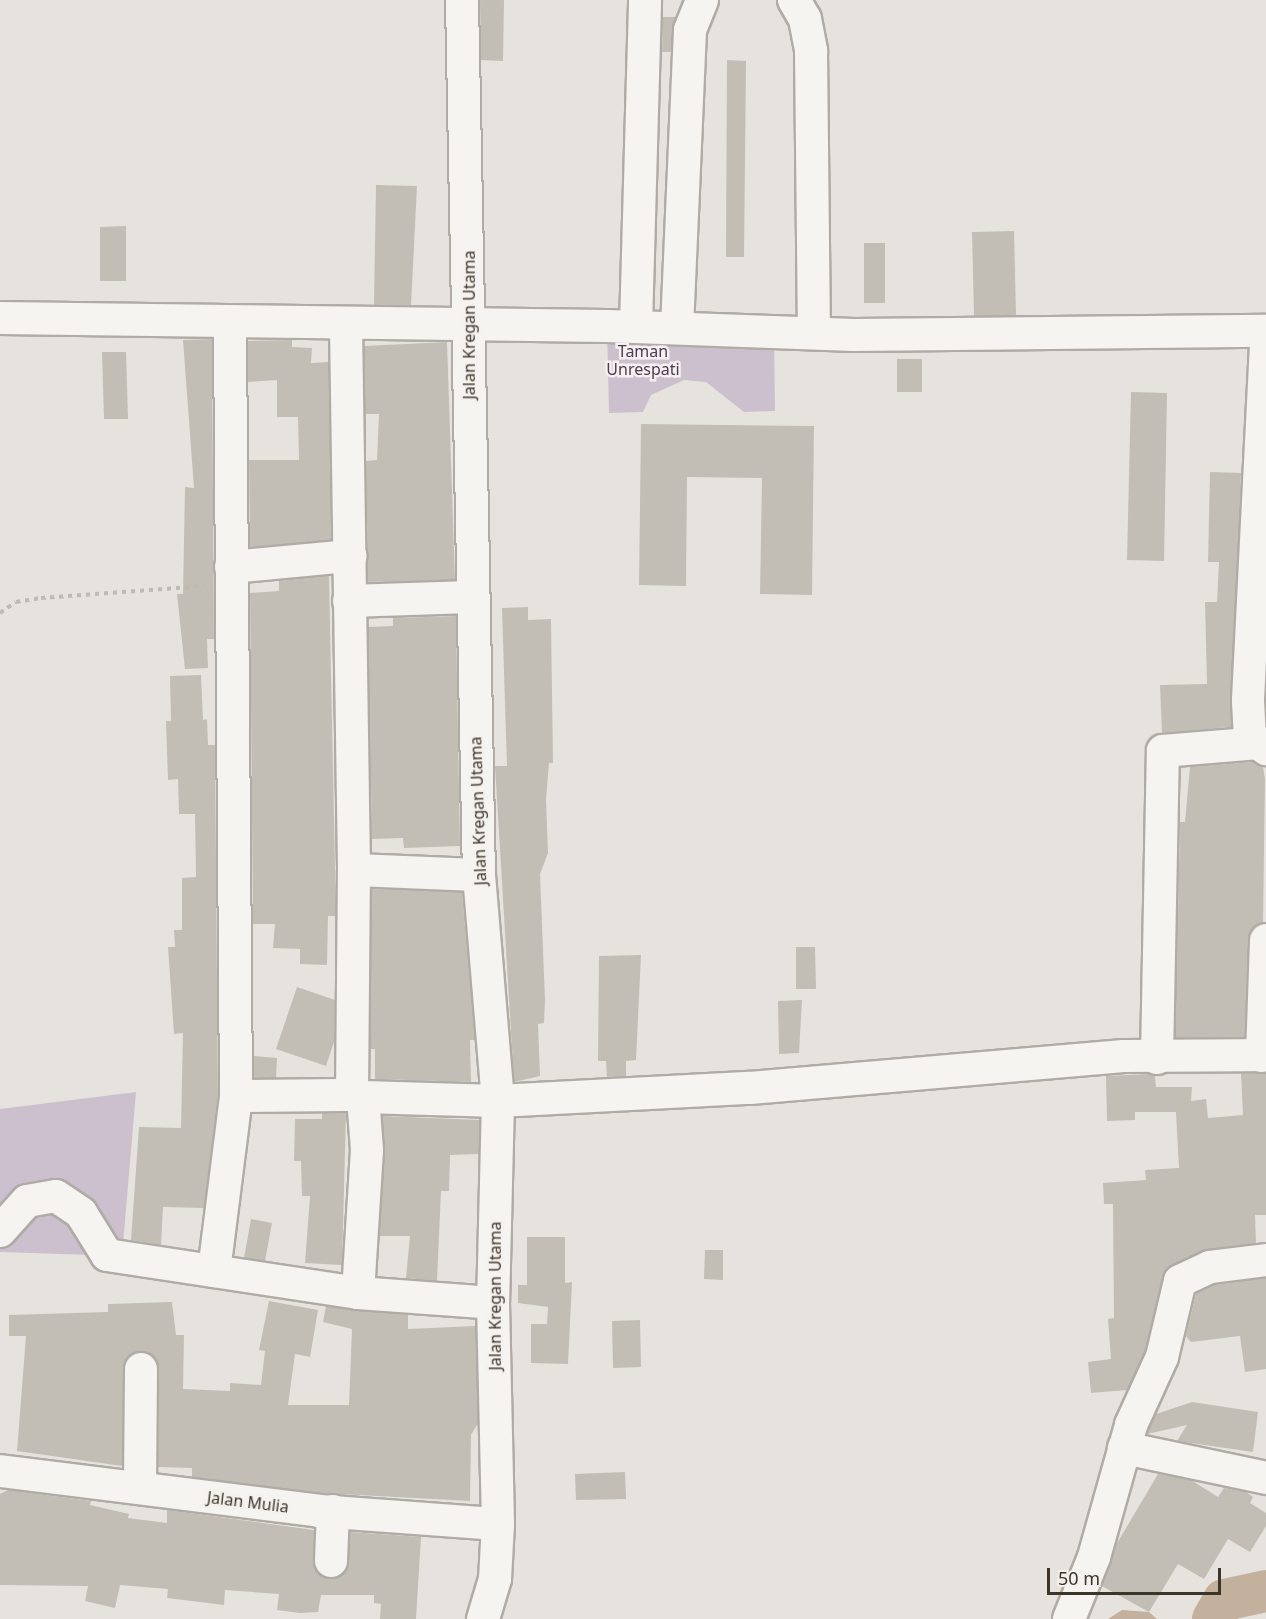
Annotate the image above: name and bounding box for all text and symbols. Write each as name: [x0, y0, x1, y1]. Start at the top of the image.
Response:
street label: Jalan Kregan Utama: [459, 251, 479, 399]
park label: Taman Unrespati: [606, 341, 680, 379]
street label: Jalan Kregan Utama: [466, 736, 490, 886]
street label: Jalan Kregan Utama: [485, 1222, 505, 1370]
street label: Jalan Mulia: [206, 1487, 290, 1517]
scale bar: [1050, 1556, 1224, 1594]
text: 50 m: [1058, 1566, 1100, 1590]

